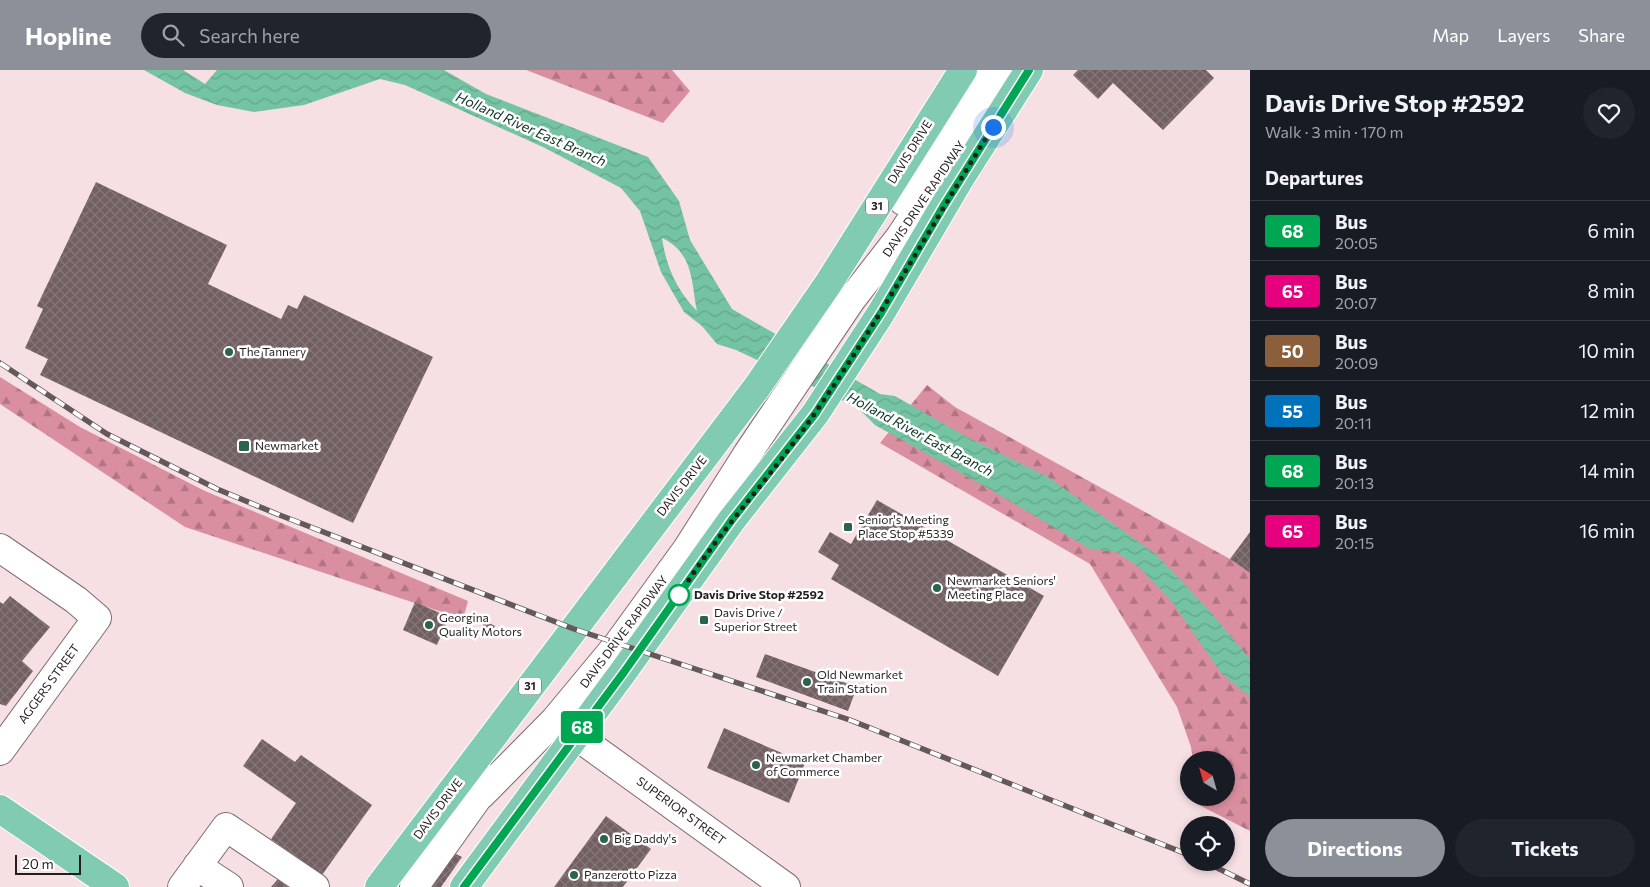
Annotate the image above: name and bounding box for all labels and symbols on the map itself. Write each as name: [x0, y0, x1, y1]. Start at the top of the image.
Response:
water label: Holland River East Branch: [453, 88, 609, 169]
your location: [981, 115, 1006, 140]
street label: DAVIS DRIVE: [884, 117, 934, 186]
street label: DAVIS DRIVE RAPIDWAY: [879, 138, 967, 259]
road number: 31: [866, 198, 888, 214]
place label: The Tannery: [239, 344, 306, 358]
marker: The Tannery: [223, 346, 235, 358]
water label: Holland River East Branch: [844, 388, 996, 479]
place label: Newmarket: [255, 438, 319, 452]
marker: Newmarket: [237, 439, 251, 453]
street label: DAVIS DRIVE: [653, 453, 709, 518]
place label: Senior's Meeting Place Stop #5339: [858, 512, 954, 540]
marker: Senior's Meeting Place Stop #5339: [842, 521, 854, 533]
street label: DAVIS DRIVE RAPIDWAY: [576, 572, 670, 690]
place label: Newmarket Seniors' Meeting Place: [947, 573, 1056, 601]
marker: Newmarket Seniors' Meeting Place: [931, 582, 943, 594]
marker: Davis Drive Stop #2592: [668, 584, 690, 606]
place label: Davis Drive Stop #2592: [694, 587, 824, 601]
place label: Davis Drive / Superior Street: [714, 605, 797, 633]
place label: Georgina Quality Motors: [439, 610, 522, 638]
marker: Davis Drive / Superior Street: [698, 614, 710, 626]
marker: Georgina Quality Motors: [423, 619, 435, 631]
street label: AGGERS STREET: [15, 641, 82, 726]
place label: Old Newmarket Train Station: [817, 667, 903, 695]
marker: Old Newmarket Train Station: [801, 676, 813, 688]
road number: 31: [519, 678, 541, 694]
line badge: 68: [560, 711, 604, 743]
place label: Newmarket Chamber of Commerce: [766, 750, 882, 778]
north arrow: [1180, 751, 1235, 806]
marker: Newmarket Chamber of Commerce: [750, 759, 762, 771]
street label: SUPERIOR STREET: [634, 773, 729, 847]
street label: DAVIS DRIVE: [410, 775, 465, 842]
place label: Big Daddy's: [614, 831, 677, 845]
marker: Big Daddy's: [598, 833, 610, 845]
scale bar: [15, 852, 81, 875]
place label: Panzerotto Pizza: [584, 867, 677, 881]
marker: Panzerotto Pizza: [568, 869, 580, 881]

